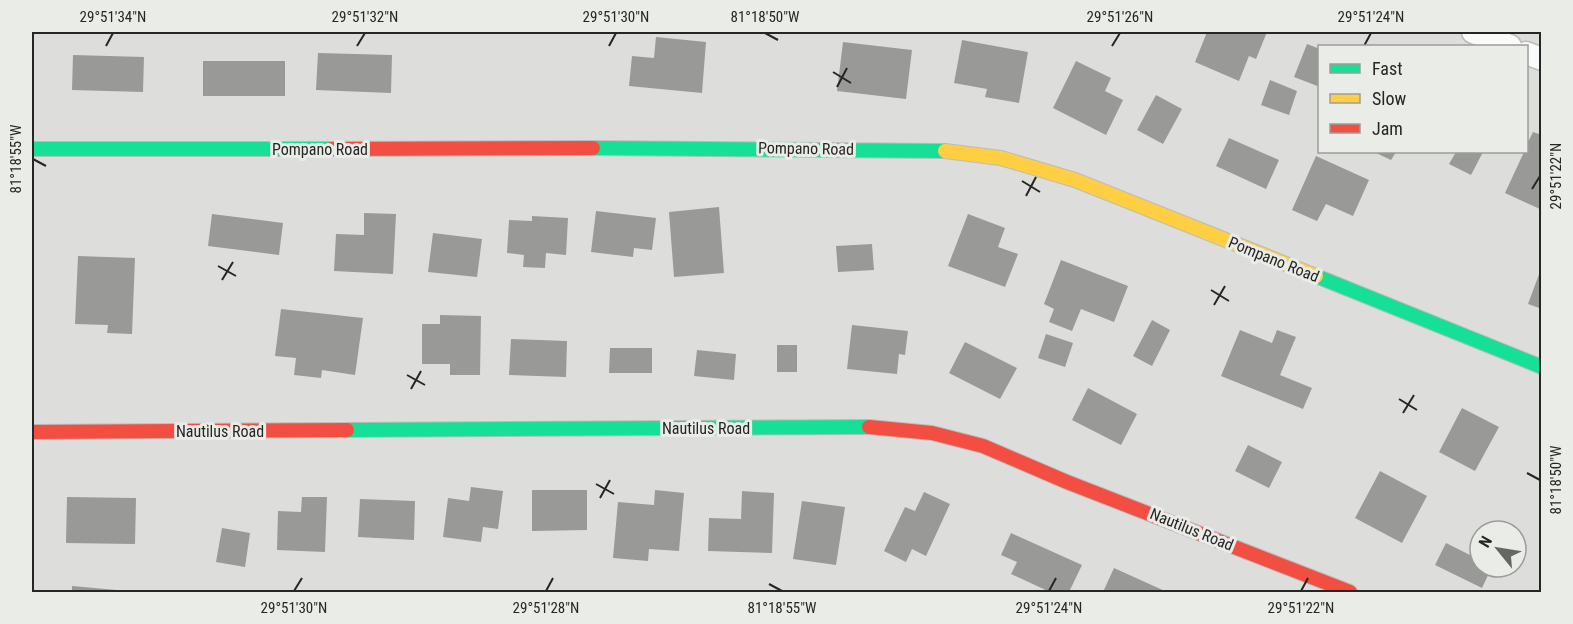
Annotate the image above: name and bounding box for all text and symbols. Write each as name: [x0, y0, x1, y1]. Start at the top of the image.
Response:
text: 29°51'34"N: [80, 8, 146, 26]
text: 29°51'32"N: [332, 8, 398, 26]
text: 29°51'30"N: [583, 8, 649, 26]
text: 81°18'50"W: [731, 8, 800, 26]
text: 29°51'26"N: [1087, 8, 1153, 26]
text: 29°51'24"N: [1338, 8, 1404, 26]
legend: [1318, 45, 1528, 153]
text: Fast: [1372, 58, 1403, 79]
text: Slow: [1372, 88, 1407, 109]
text: Jam: [1372, 118, 1403, 139]
text: 81°18'55"W: [7, 124, 25, 193]
street label: Pompano Road: [758, 138, 854, 159]
street label: Pompano Road: [272, 140, 368, 159]
text: 29°51'22"N: [1547, 143, 1565, 209]
street label: Pompano Road: [1226, 233, 1322, 286]
street label: Nautilus Road: [662, 419, 750, 438]
street label: Nautilus Road: [176, 422, 264, 441]
text: 81°18'50"W: [1547, 445, 1565, 514]
street label: Nautilus Road: [1147, 504, 1236, 555]
north arrow: [1468, 519, 1528, 579]
text: N: [1475, 533, 1496, 551]
text: 29°51'30"N: [261, 599, 327, 617]
text: 29°51'28"N: [513, 599, 579, 617]
text: 81°18'55"W: [748, 599, 817, 617]
text: 29°51'24"N: [1016, 599, 1082, 617]
text: 29°51'22"N: [1268, 599, 1334, 617]

